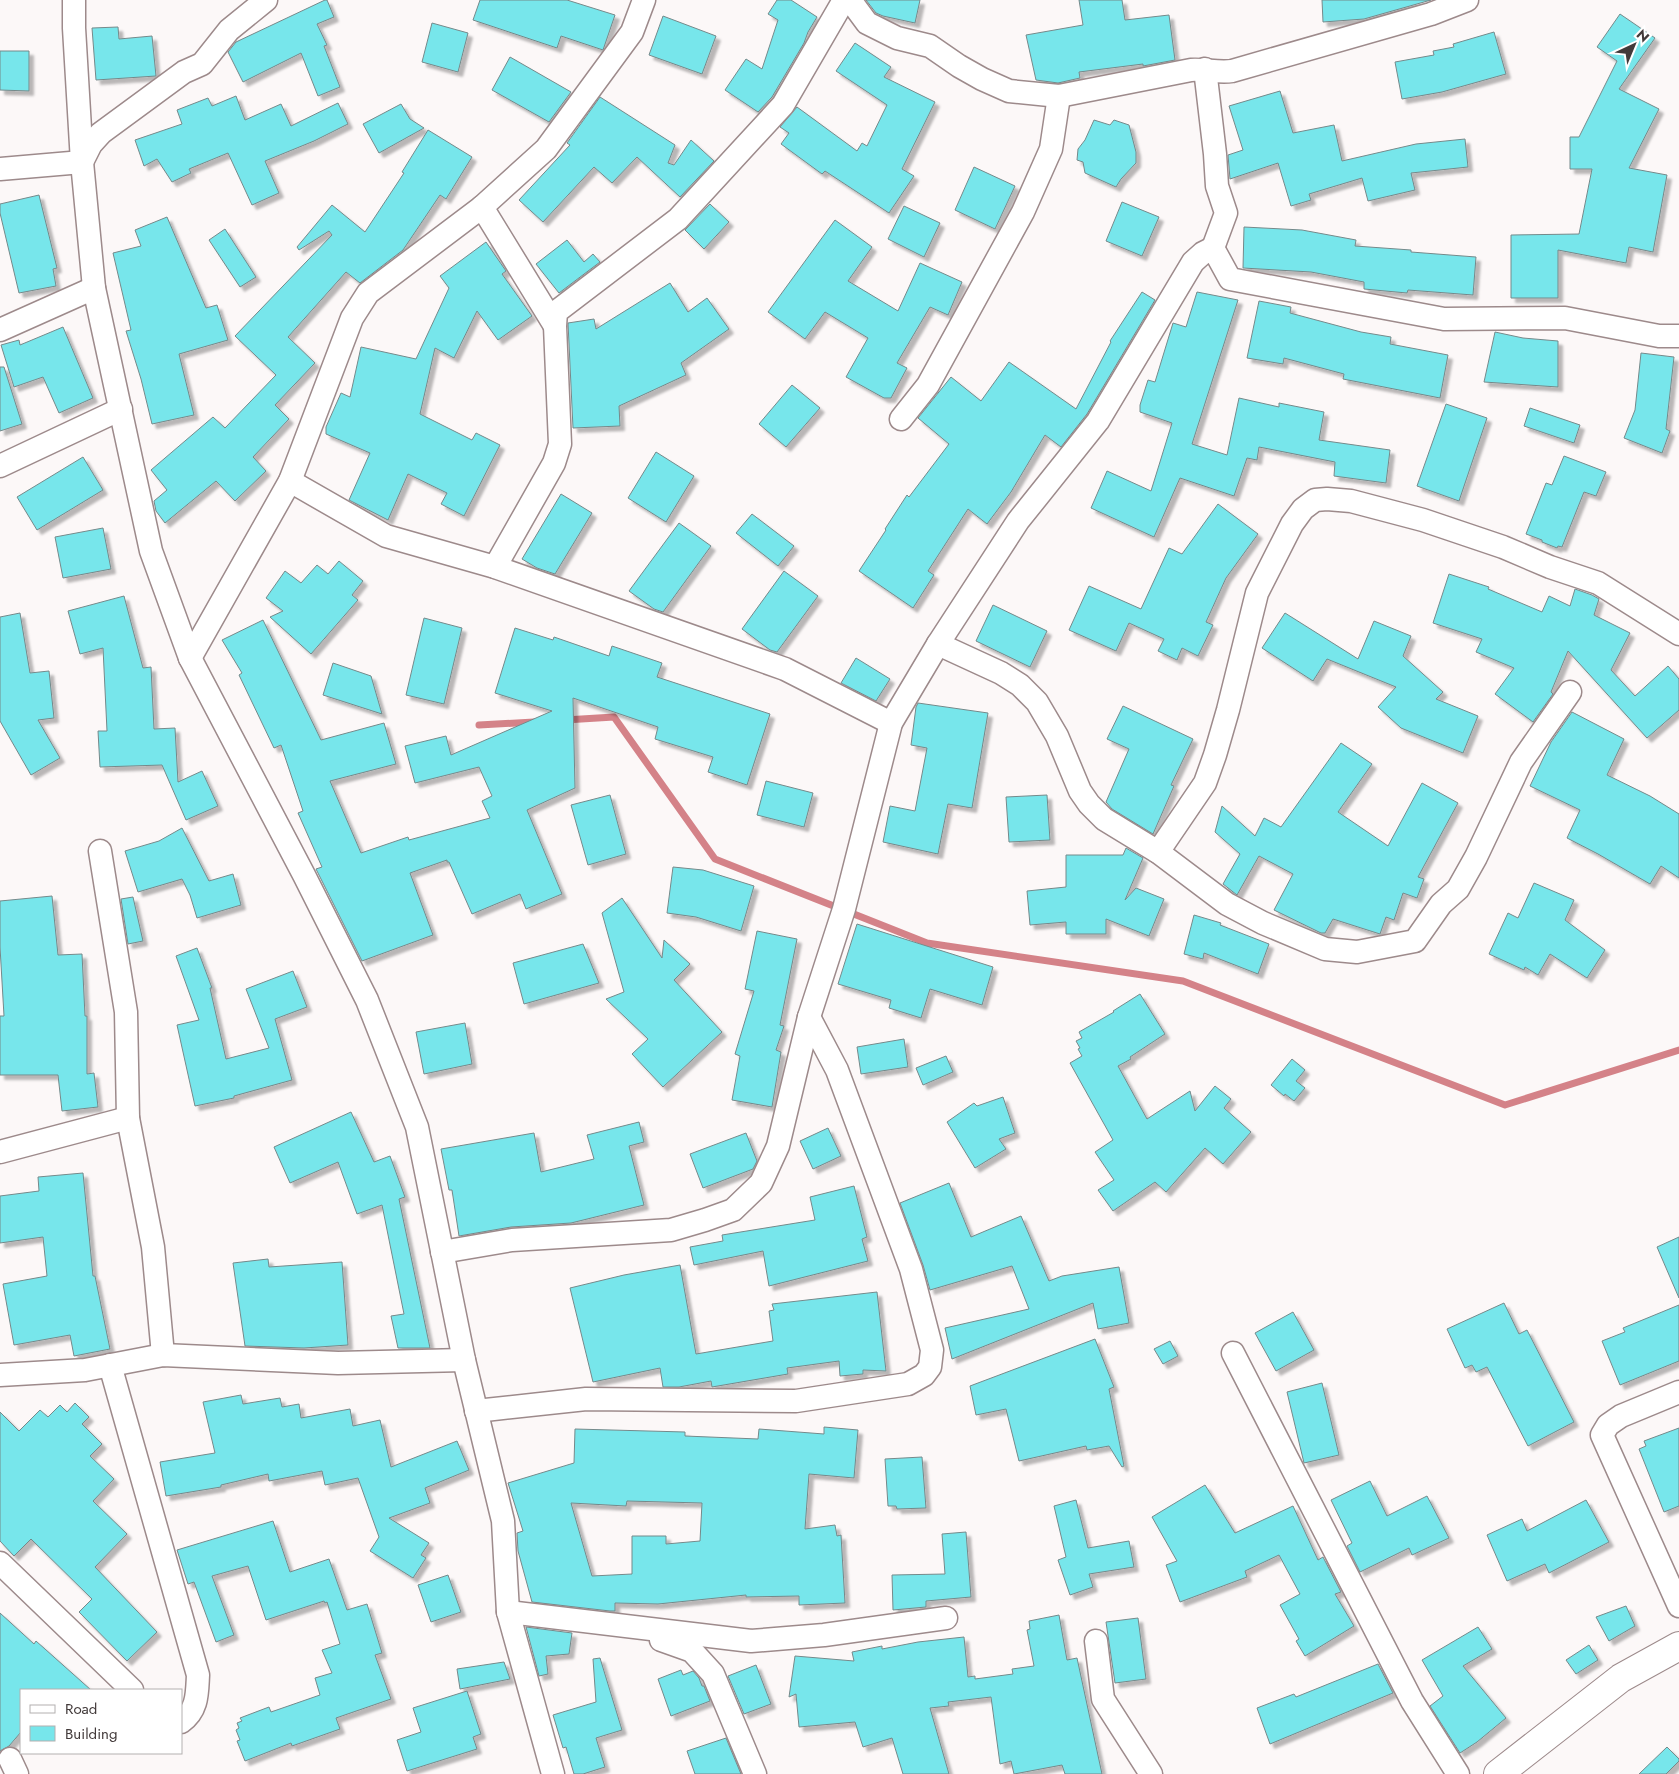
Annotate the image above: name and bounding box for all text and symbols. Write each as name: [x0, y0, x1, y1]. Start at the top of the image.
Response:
north arrow: [1609, 20, 1659, 70]
text: N: [1632, 25, 1654, 47]
legend: [20, 1689, 182, 1754]
text: Road: [65, 1698, 97, 1720]
text: Building: [65, 1723, 117, 1745]

